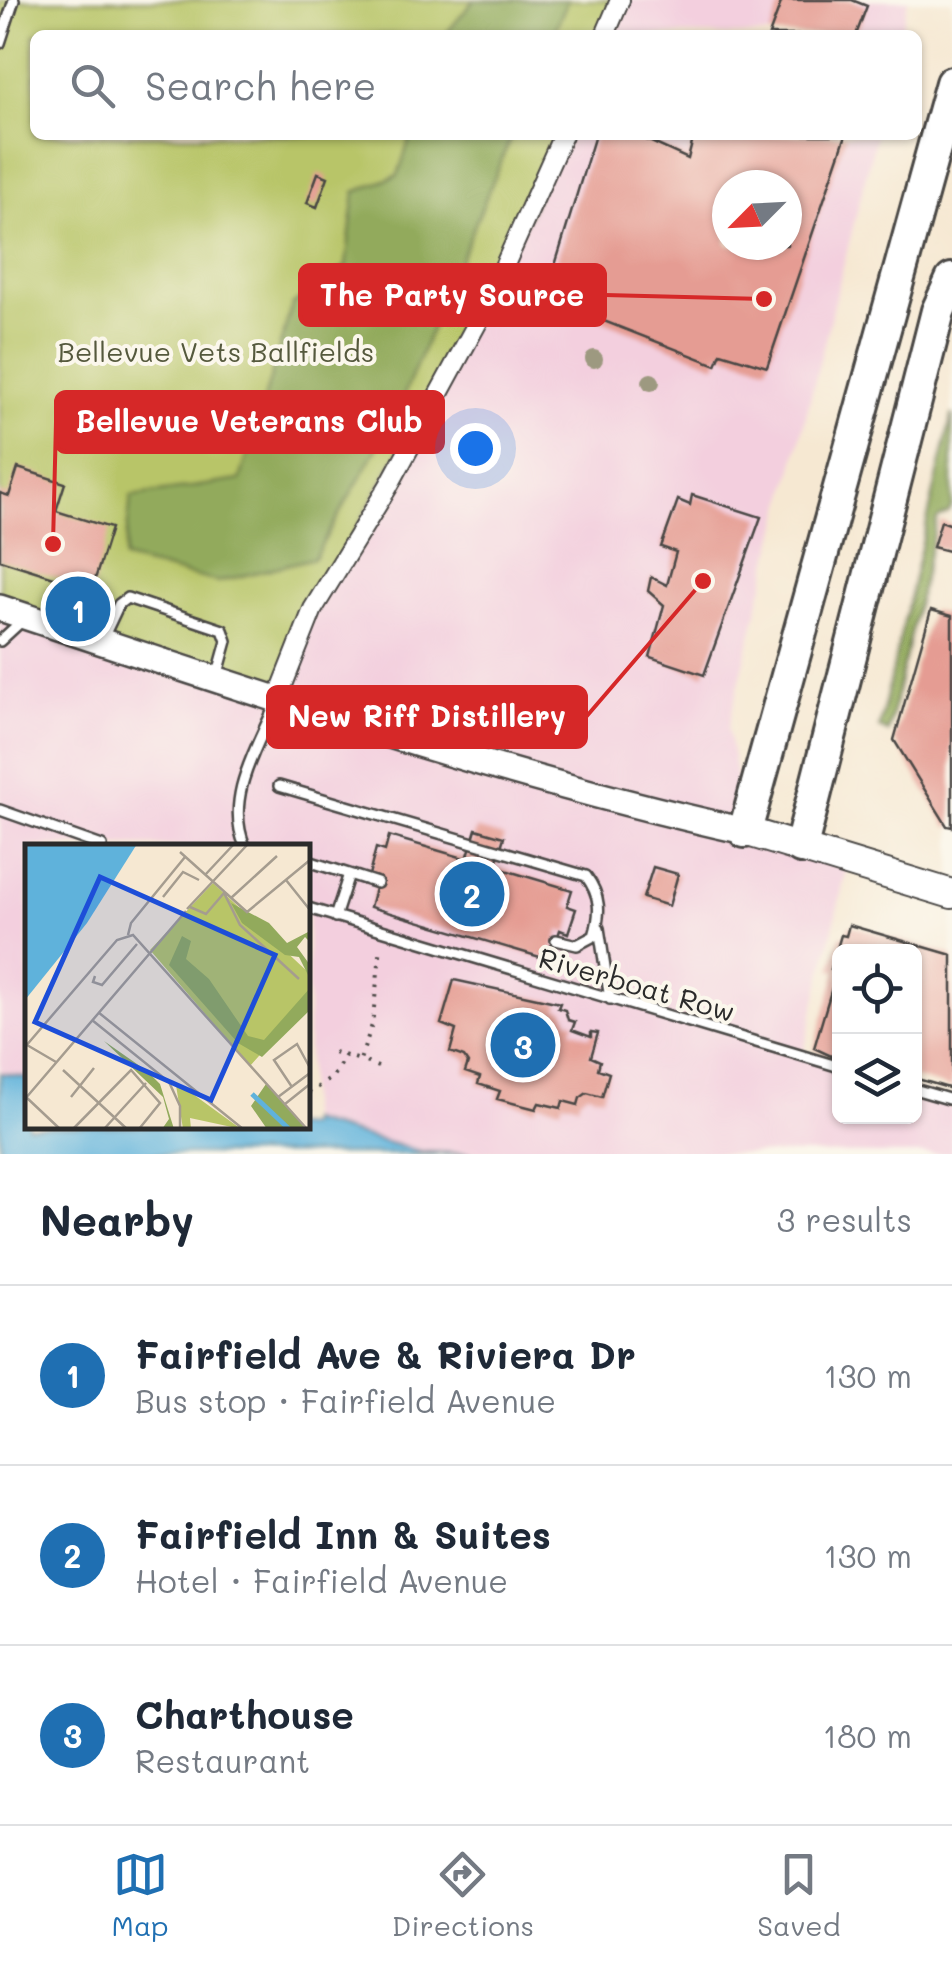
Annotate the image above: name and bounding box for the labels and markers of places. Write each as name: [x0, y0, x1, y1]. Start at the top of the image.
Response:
callout: The Party Source: [300, 265, 605, 325]
callout: Bellevue Veterans Club: [56, 392, 443, 452]
pin: 1: [46, 572, 110, 646]
callout: New Riff Distillery: [268, 687, 586, 747]
pin: 2: [440, 856, 504, 932]
pin: 3: [490, 1008, 556, 1082]

